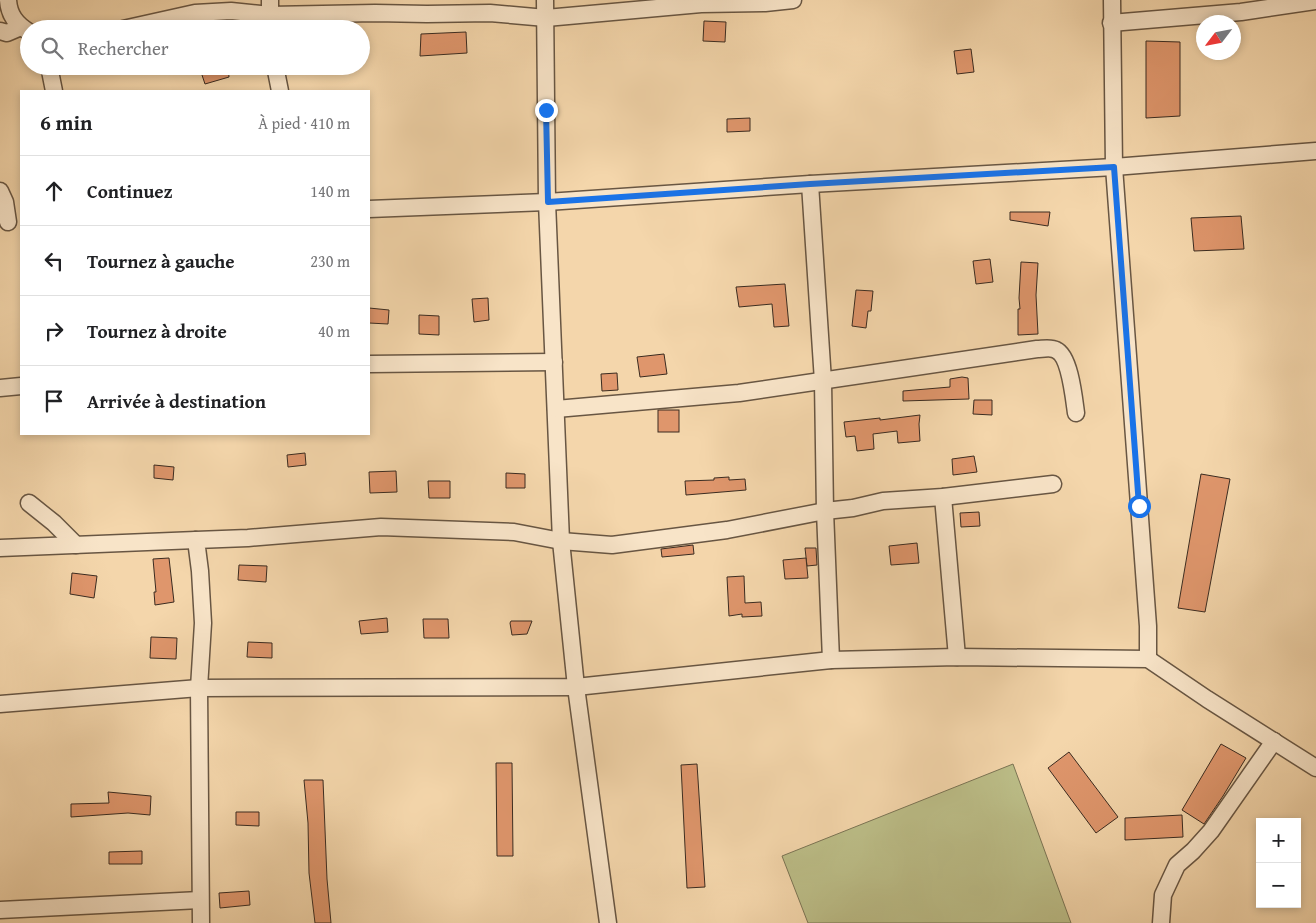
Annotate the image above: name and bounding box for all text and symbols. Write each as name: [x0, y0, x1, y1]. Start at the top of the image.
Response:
north arrow: [1196, 15, 1241, 60]
search box: [20, 20, 370, 75]
icon: search: [38, 34, 66, 62]
text: Rechercher: [78, 34, 169, 62]
route end: [535, 99, 558, 122]
text: 6 min: [40, 107, 92, 138]
text: À pied · 410 m: [258, 111, 350, 135]
icon: ahead: [40, 177, 68, 205]
text: Continuez: [87, 177, 173, 205]
text: 140 m: [310, 179, 350, 203]
icon: left: [40, 247, 68, 275]
text: Tournez à gauche: [87, 247, 235, 275]
text: 230 m: [310, 249, 350, 273]
icon: right: [40, 317, 68, 345]
text: Tournez à droite: [87, 317, 227, 345]
text: 40 m: [318, 319, 350, 343]
icon: arrive: [40, 387, 68, 415]
text: Arrivée à destination: [87, 387, 266, 415]
route start: [1128, 495, 1151, 518]
map controls: [1256, 818, 1301, 908]
button: +: [1256, 818, 1301, 863]
button: −: [1256, 863, 1301, 908]

